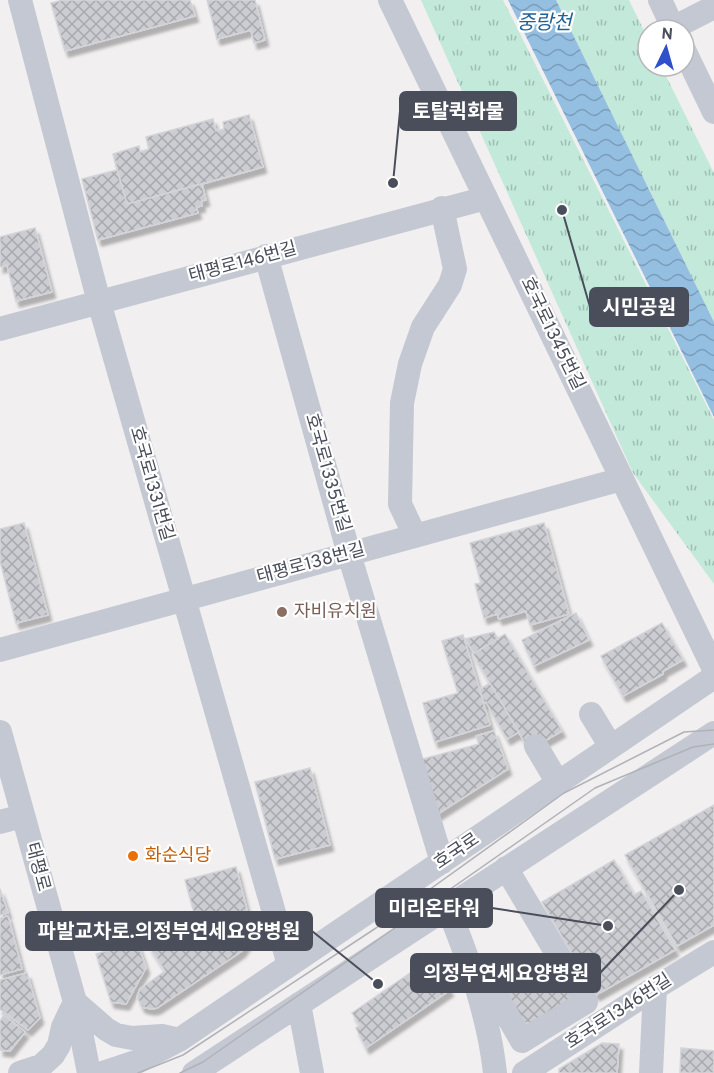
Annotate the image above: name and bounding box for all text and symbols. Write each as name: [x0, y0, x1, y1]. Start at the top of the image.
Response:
water label: 중랑천: [516, 11, 574, 37]
north arrow: [636, 18, 696, 78]
text: N: [661, 25, 674, 46]
callout: 토탈퀵화물: [400, 92, 516, 130]
text: 토탈퀵화물: [412, 100, 504, 126]
street label: 태평로146번길: [186, 238, 300, 288]
street label: 호국로1345번길: [515, 274, 589, 394]
callout: 시민공원: [590, 288, 688, 326]
text: 시민공원: [602, 296, 676, 322]
street label: 호국로1335번길: [299, 411, 355, 535]
street label: 호국로1331번길: [124, 424, 178, 544]
street label: 태평로138번길: [254, 538, 368, 590]
place label: 자비유치원: [294, 601, 377, 624]
marker: 자비유치원: [275, 605, 289, 619]
street label: 호국로: [430, 829, 484, 875]
street label: 태평로: [19, 840, 55, 894]
place label: 화순식당: [145, 845, 211, 868]
marker: 화순식당: [126, 849, 140, 863]
callout: 미리온타워: [376, 889, 492, 927]
text: 미리온타워: [388, 897, 480, 923]
callout: 파발교차로.의정부연세요양병원: [26, 912, 312, 950]
text: 파발교차로.의정부연세요양병원: [38, 920, 300, 946]
callout: 의정부연세요양병원: [411, 954, 600, 992]
text: 의정부연세요양병원: [423, 962, 589, 988]
street label: 호국로1346번길: [561, 969, 677, 1055]

